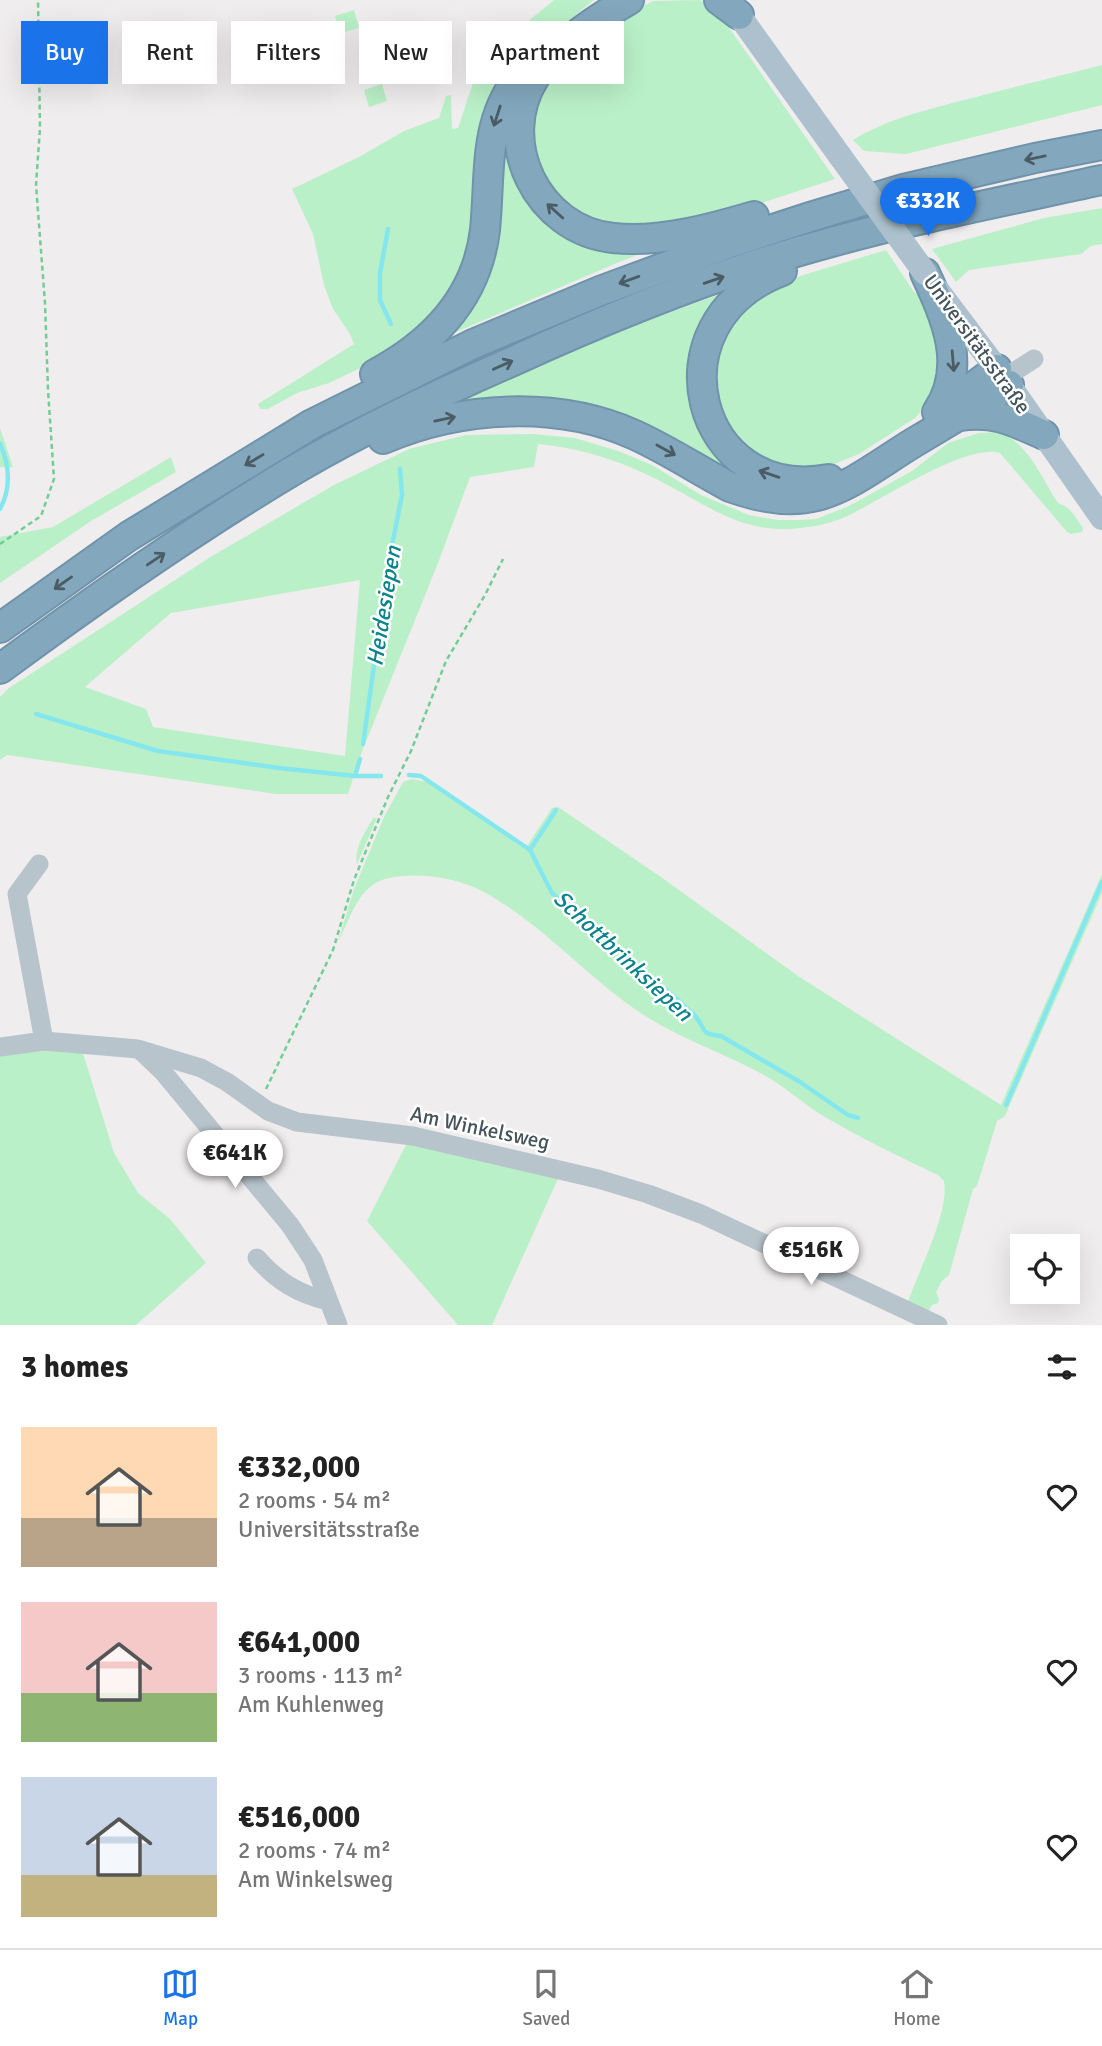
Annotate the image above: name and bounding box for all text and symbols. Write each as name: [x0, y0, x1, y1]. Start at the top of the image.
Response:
chip: Buy: [21, 21, 108, 84]
chip: Rent: [122, 21, 217, 84]
chip: Filters: [231, 21, 345, 84]
chip: New: [359, 21, 452, 84]
chip: Apartment: [466, 21, 624, 84]
one-way arrow: [490, 105, 502, 127]
one-way arrow: [1024, 152, 1047, 166]
pin: €332K: [879, 178, 977, 238]
text: €332K: [896, 186, 960, 215]
one-way arrow: [547, 203, 564, 220]
street label: Universitätsstraße: [918, 269, 1036, 419]
one-way arrow: [702, 273, 724, 285]
one-way arrow: [619, 275, 640, 287]
one-way arrow: [947, 349, 960, 372]
one-way arrow: [491, 358, 513, 371]
one-way arrow: [433, 412, 456, 426]
one-way arrow: [655, 443, 675, 457]
one-way arrow: [245, 453, 265, 467]
one-way arrow: [758, 467, 780, 479]
water label: Heidesiepen: [360, 543, 408, 668]
one-way arrow: [146, 552, 165, 566]
one-way arrow: [54, 576, 73, 590]
water label: Schottbrinksiepen: [548, 884, 700, 1029]
street label: Am Winkelsweg: [408, 1101, 552, 1155]
pin: €641K: [186, 1130, 284, 1190]
text: €641K: [203, 1138, 267, 1167]
pin: €516K: [762, 1228, 860, 1287]
map controls: [1010, 1234, 1080, 1304]
button: locate: [1010, 1234, 1080, 1304]
text: €516K: [779, 1235, 843, 1264]
icon: filters: [1043, 1348, 1081, 1386]
text: 3 homes: [21, 1349, 128, 1386]
text: €332,000: [238, 1449, 360, 1486]
icon: home: [77, 1455, 161, 1539]
icon: heart: [1043, 1478, 1081, 1516]
text: 2 rooms · 54 m²: [238, 1486, 391, 1515]
text: Universitätsstraße: [238, 1515, 420, 1544]
text: €641,000: [238, 1624, 360, 1661]
icon: home: [77, 1630, 161, 1714]
icon: heart: [1043, 1653, 1081, 1691]
text: 3 rooms · 113 m²: [238, 1661, 403, 1690]
text: Am Kuhlenweg: [238, 1690, 384, 1719]
text: €516,000: [238, 1799, 360, 1836]
icon: home: [77, 1805, 161, 1889]
icon: heart: [1043, 1828, 1081, 1866]
text: 2 rooms · 74 m²: [238, 1836, 391, 1865]
text: Am Winkelsweg: [238, 1865, 393, 1894]
tab: Map: [161, 1965, 199, 2031]
tab: Saved: [522, 1965, 570, 2031]
tab: Home: [893, 1965, 941, 2031]

